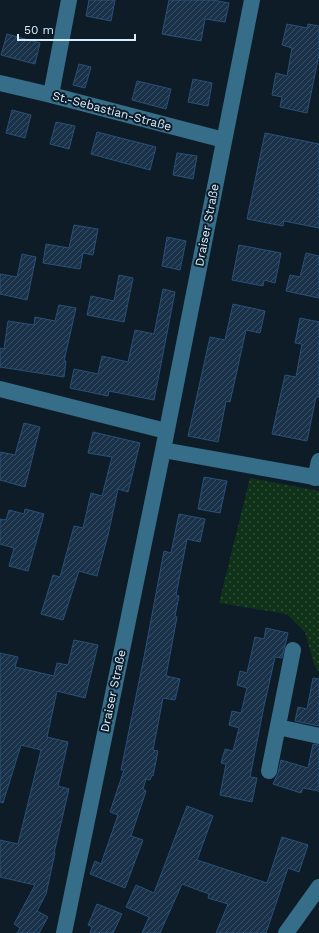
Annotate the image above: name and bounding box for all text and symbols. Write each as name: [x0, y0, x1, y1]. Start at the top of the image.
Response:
scale bar: [18, 16, 135, 42]
text: 50 m: [24, 23, 54, 37]
street label: St.-Sebastian-Straße: [51, 88, 173, 134]
street label: Draiser Straße: [192, 182, 222, 267]
street label: Draiser Straße: [97, 648, 129, 733]

